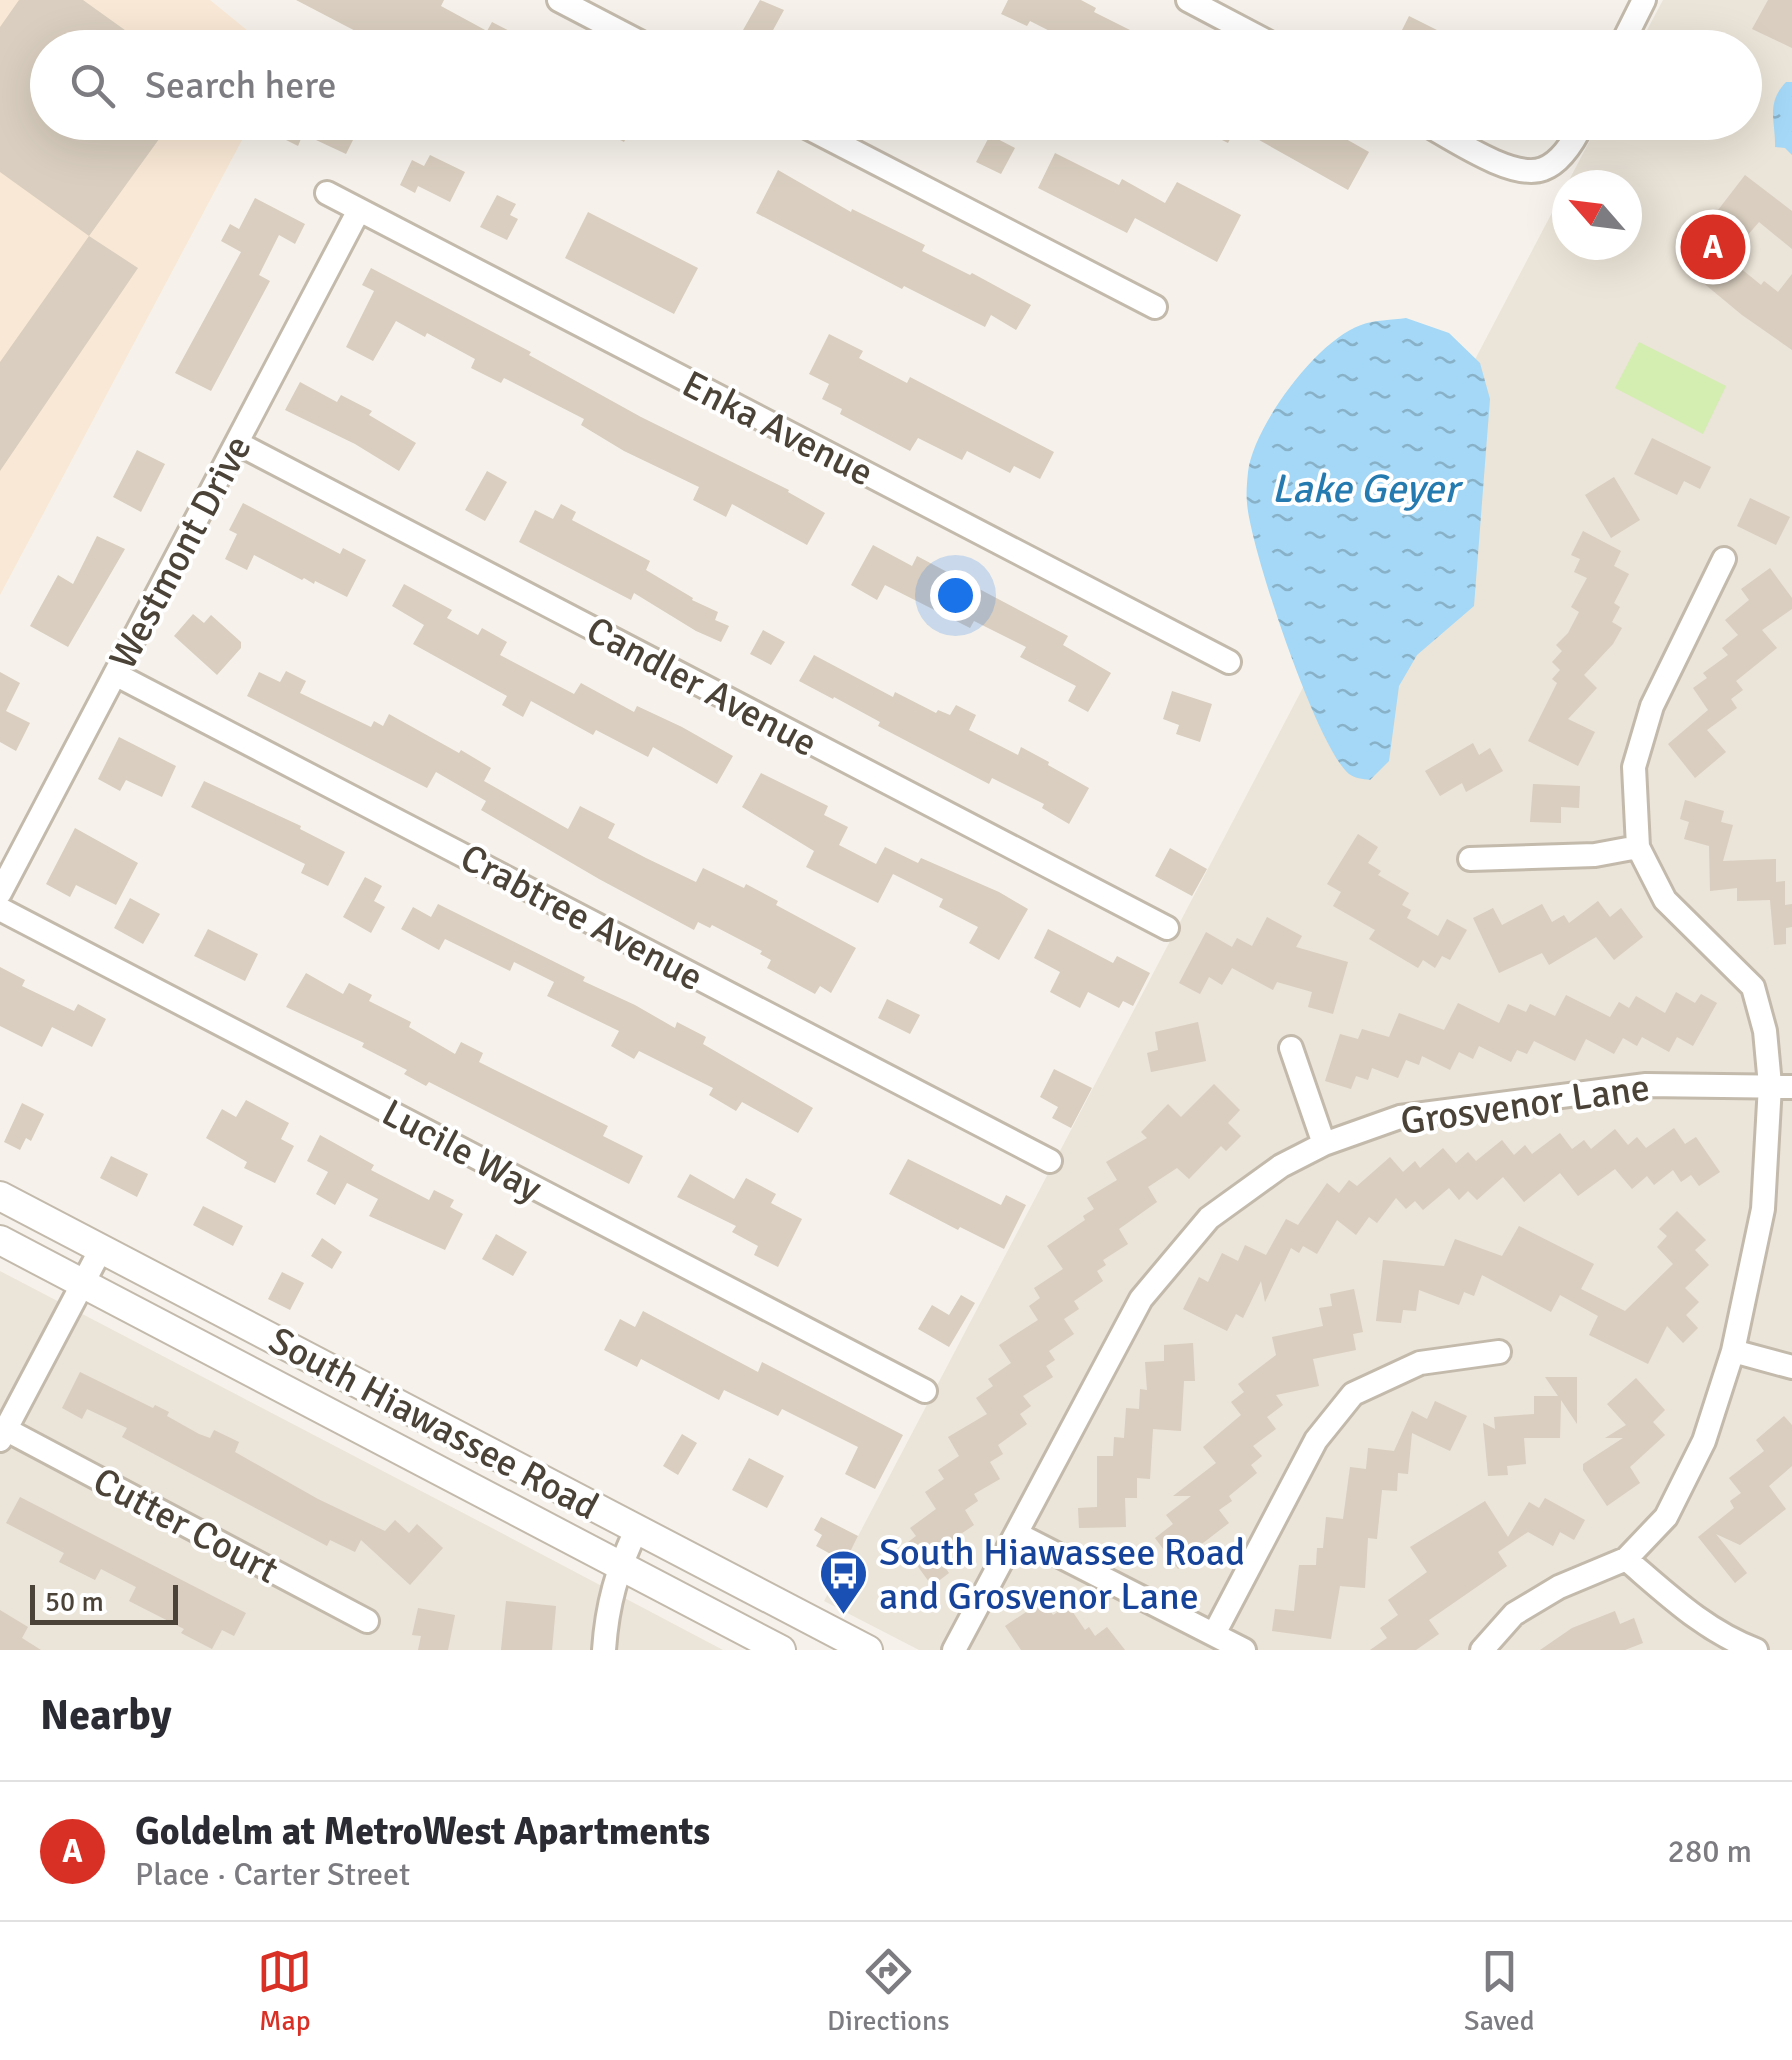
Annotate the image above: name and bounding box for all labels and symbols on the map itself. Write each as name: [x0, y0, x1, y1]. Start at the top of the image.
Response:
north arrow: [1552, 170, 1642, 260]
pin: A: [1680, 210, 1746, 284]
street label: Enka Avenue: [675, 360, 881, 497]
street label: Westmont Drive: [99, 428, 262, 677]
water label: Lake Geyer: [1271, 464, 1464, 514]
your location: [930, 570, 981, 621]
street label: Candler Avenue: [579, 606, 825, 767]
street label: Crabtree Avenue: [452, 834, 711, 1001]
street label: Grosvenor Lane: [1397, 1064, 1653, 1145]
street label: Lucile Way: [374, 1089, 550, 1212]
street label: South Hiawassee Road: [261, 1317, 606, 1530]
street label: Cutter Court: [85, 1457, 286, 1594]
place label: South Hiawassee Road and Grosvenor Lane: [879, 1529, 1245, 1620]
bus stop icon: South Hiawassee Road and Grosvenor Lane: [818, 1548, 870, 1616]
scale bar: [30, 1580, 178, 1624]

